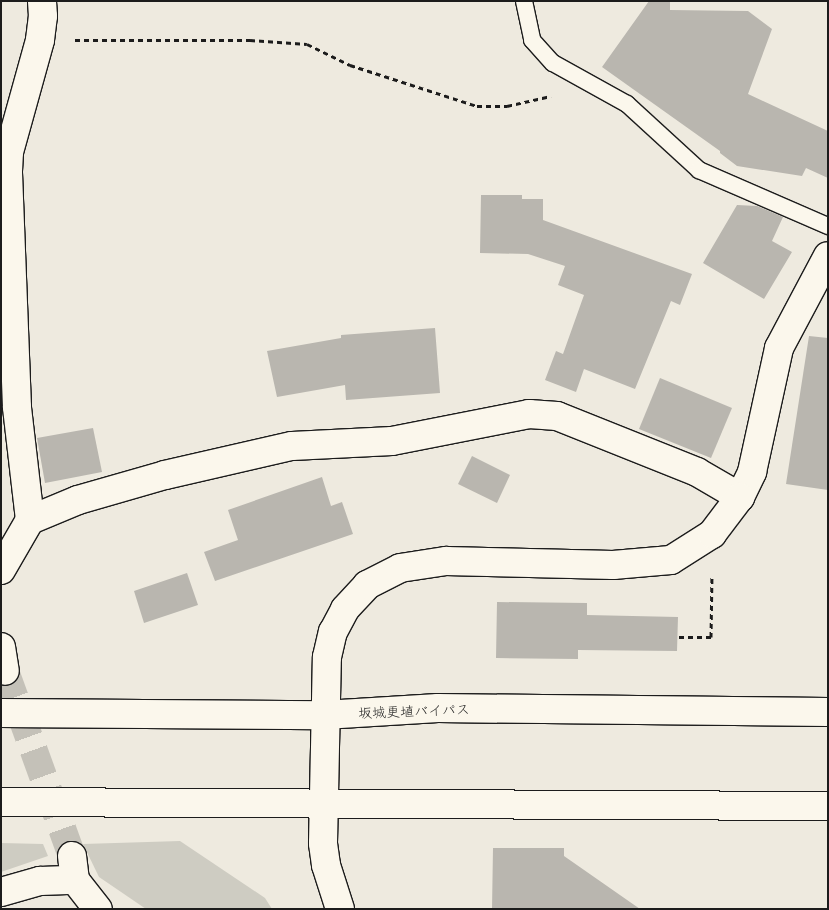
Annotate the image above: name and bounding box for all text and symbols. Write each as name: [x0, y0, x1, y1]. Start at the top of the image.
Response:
street label: 坂城更埴バイパス: [358, 701, 470, 721]

